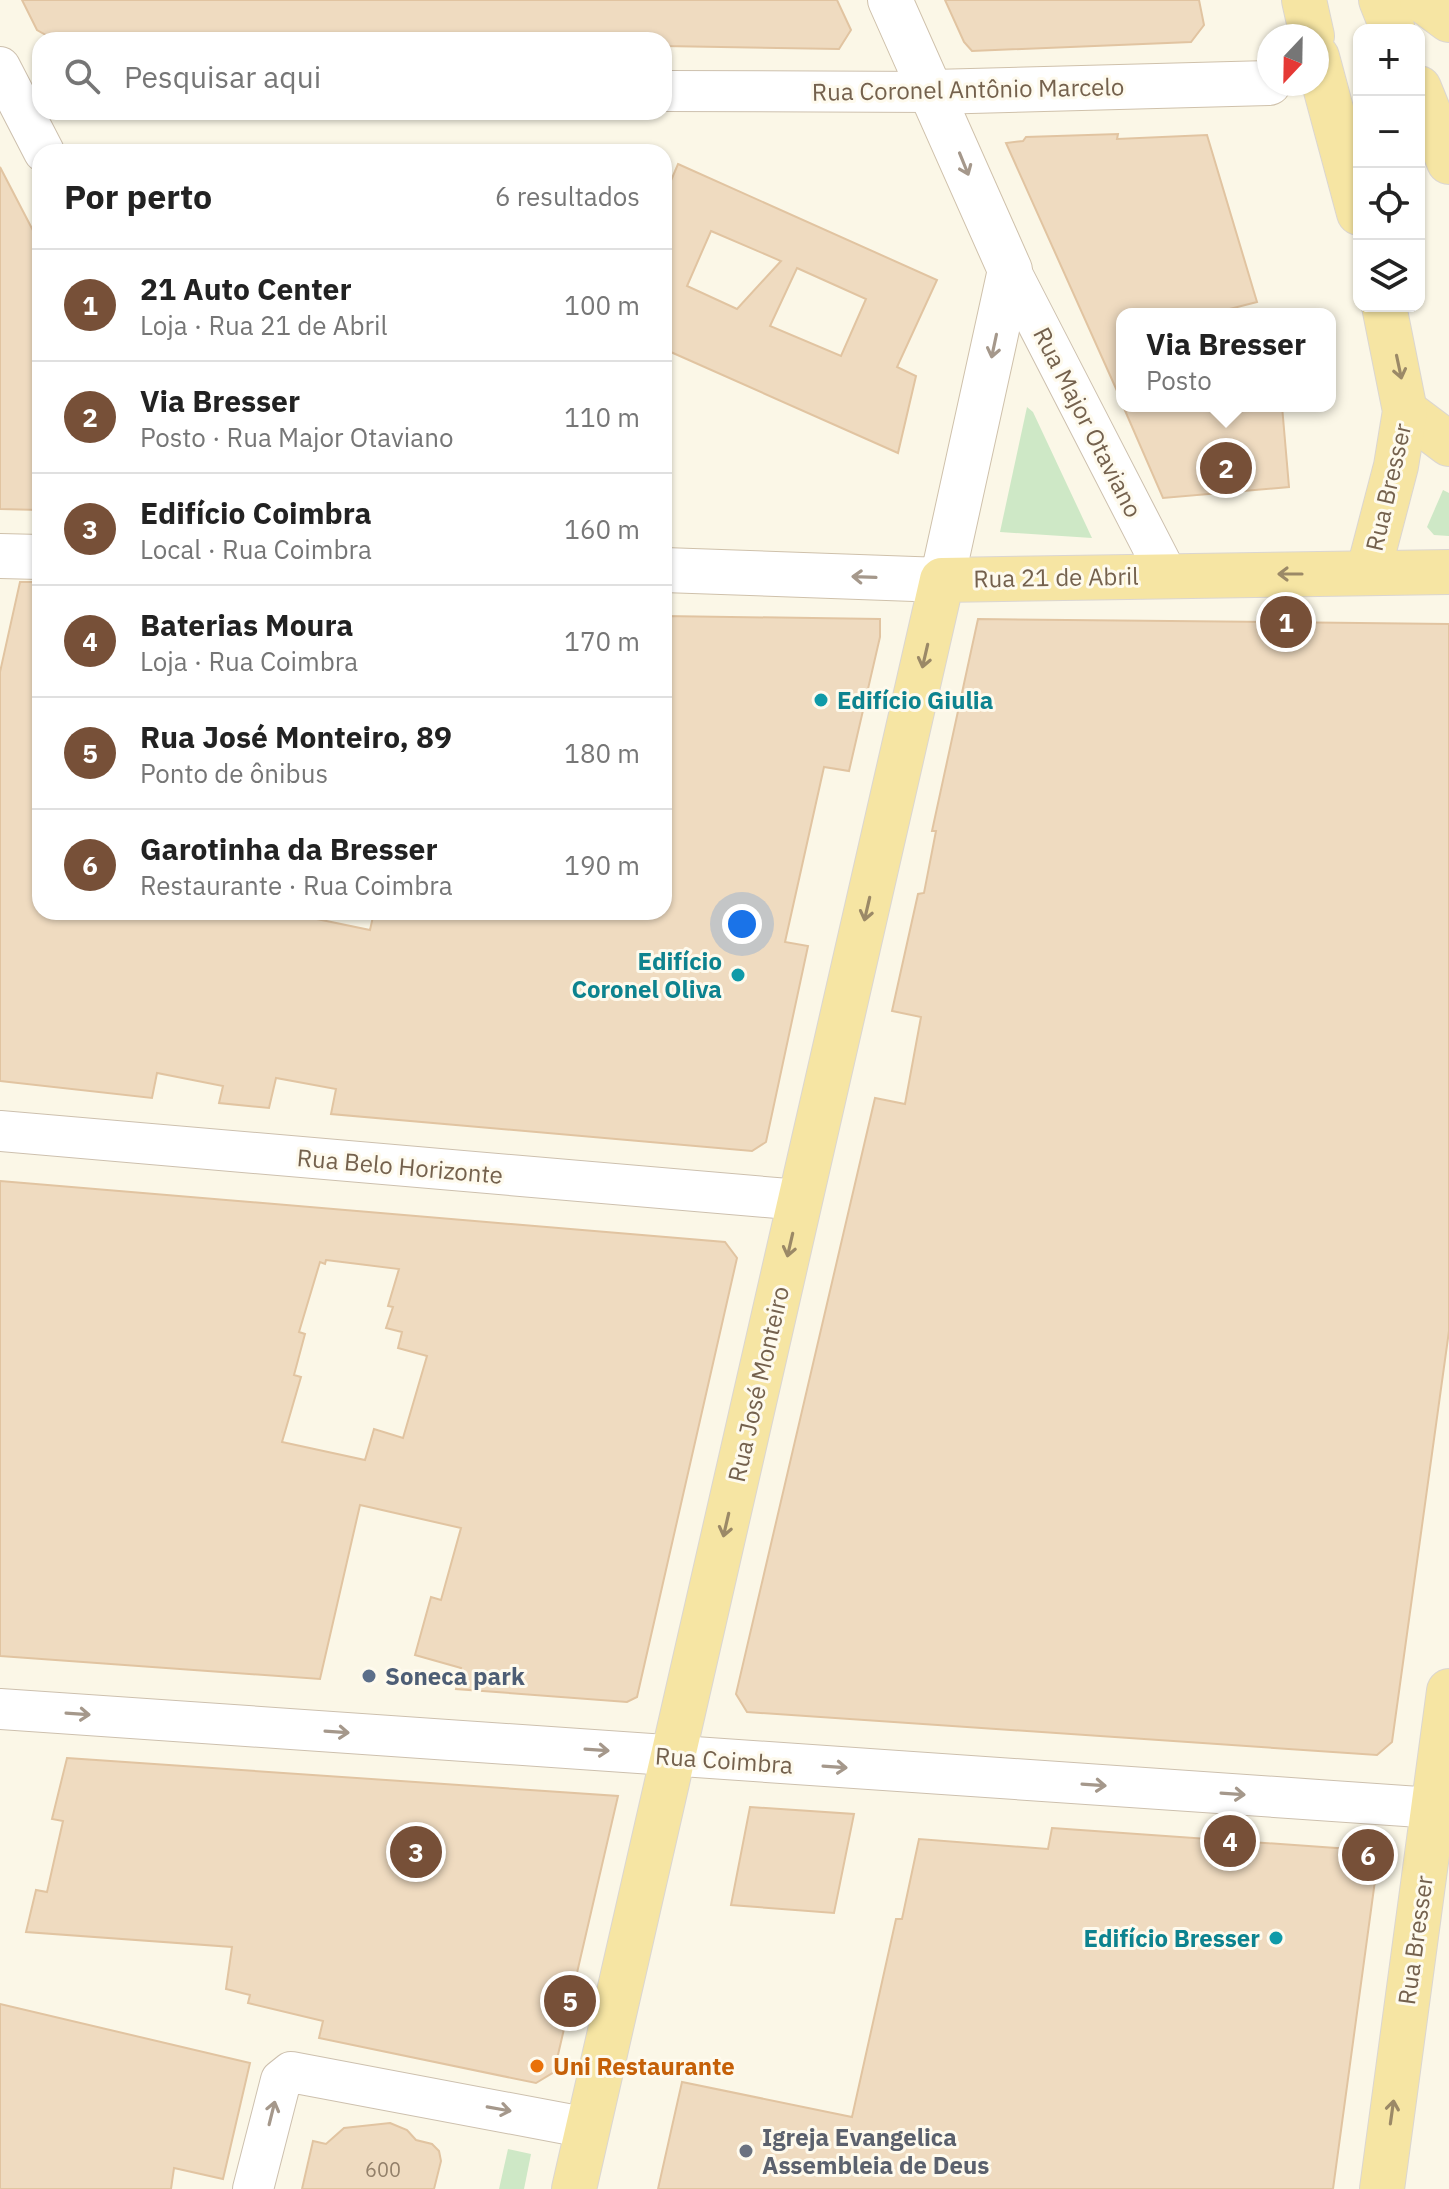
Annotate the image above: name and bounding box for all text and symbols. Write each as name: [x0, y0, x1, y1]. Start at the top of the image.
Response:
north arrow: [1257, 24, 1329, 96]
map controls: [1353, 24, 1425, 312]
button: +: [1353, 24, 1425, 96]
search box: [32, 32, 672, 120]
icon: search: [60, 54, 104, 98]
text: Pesquisar aqui: [124, 57, 321, 96]
street label: Rua Coronel Antônio Marcelo: [811, 70, 1125, 108]
button: −: [1353, 96, 1425, 168]
one-way arrow: [958, 151, 972, 176]
button: locate: [1353, 168, 1425, 240]
text: Por perto: [64, 174, 212, 218]
text: 6 resultados: [495, 179, 640, 213]
button: layers: [1353, 240, 1425, 312]
text: 21 Auto Center: [140, 269, 352, 308]
text: 1: [82, 288, 98, 322]
text: 100 m: [564, 288, 640, 322]
text: Loja · Rua 21 de Abril: [140, 308, 388, 342]
popup: [1116, 308, 1336, 412]
street label: Rua Major Otaviano: [1026, 321, 1150, 523]
text: Via Bresser: [1146, 324, 1306, 363]
one-way arrow: [986, 333, 1001, 359]
one-way arrow: [1392, 353, 1407, 379]
text: Posto: [1146, 363, 1212, 397]
text: Via Bresser: [140, 381, 300, 420]
text: 2: [82, 400, 98, 434]
text: 110 m: [564, 400, 640, 434]
text: Posto · Rua Major Otaviano: [140, 420, 453, 454]
street label: Rua Bresser: [1358, 420, 1418, 554]
pin: 2: [1200, 438, 1252, 498]
text: Edifício Coimbra: [140, 493, 371, 532]
text: 3: [82, 512, 98, 546]
text: 160 m: [564, 512, 640, 546]
text: Local · Rua Coimbra: [140, 532, 372, 566]
street label: Rua 21 de Abril: [973, 560, 1139, 594]
one-way arrow: [1277, 566, 1304, 581]
one-way arrow: [851, 570, 878, 585]
pin: 1: [1260, 592, 1312, 652]
text: Baterias Moura: [140, 605, 353, 644]
text: 4: [82, 624, 98, 658]
text: 170 m: [564, 624, 640, 658]
one-way arrow: [917, 643, 932, 668]
text: Loja · Rua Coimbra: [140, 644, 358, 678]
place label: Edifício Giulia: [837, 684, 993, 716]
marker: Edifício Giulia: [812, 691, 830, 709]
text: Rua José Monteiro, 89: [140, 717, 452, 756]
text: 5: [82, 736, 98, 770]
text: 180 m: [564, 736, 640, 770]
text: Ponto de ônibus: [140, 756, 328, 790]
text: Garotinha da Bresser: [140, 829, 438, 868]
text: 6: [82, 848, 98, 882]
text: 190 m: [564, 848, 640, 882]
text: Restaurante · Rua Coimbra: [140, 868, 453, 902]
one-way arrow: [859, 896, 874, 922]
your location: [722, 904, 762, 944]
place label: Edifício Coronel Oliva: [571, 945, 722, 1005]
marker: Edifício Coronel Oliva: [729, 966, 747, 984]
street label: Rua Belo Horizonte: [296, 1141, 504, 1191]
one-way arrow: [782, 1231, 797, 1257]
street label: Rua José Monteiro: [720, 1283, 796, 1485]
one-way arrow: [717, 1512, 732, 1538]
place label: Soneca park: [385, 1660, 525, 1692]
marker: Soneca park: [360, 1667, 378, 1685]
one-way arrow: [64, 1707, 91, 1722]
one-way arrow: [323, 1725, 350, 1740]
street label: Rua Coimbra: [654, 1739, 794, 1781]
one-way arrow: [583, 1743, 610, 1758]
one-way arrow: [821, 1760, 848, 1775]
one-way arrow: [1080, 1778, 1107, 1793]
one-way arrow: [1219, 1787, 1246, 1802]
pin: 4: [1204, 1811, 1256, 1871]
pin: 3: [390, 1822, 442, 1882]
pin: 6: [1342, 1825, 1394, 1885]
street label: Rua Bresser: [1390, 1873, 1440, 2007]
place label: Edifício Bresser: [1084, 1922, 1260, 1954]
marker: Edifício Bresser: [1267, 1929, 1285, 1947]
pin: 5: [544, 1971, 596, 2031]
place label: Uni Restaurante: [553, 2050, 735, 2082]
marker: Uni Restaurante: [528, 2057, 546, 2075]
one-way arrow: [1385, 2100, 1400, 2125]
one-way arrow: [266, 2101, 281, 2127]
one-way arrow: [486, 2103, 512, 2118]
place label: Igreja Evangelica Assembleia de Deus: [762, 2121, 989, 2181]
marker: Igreja Evangelica Assembleia de Deus: [737, 2142, 755, 2160]
house number: 600: [365, 2156, 401, 2183]

